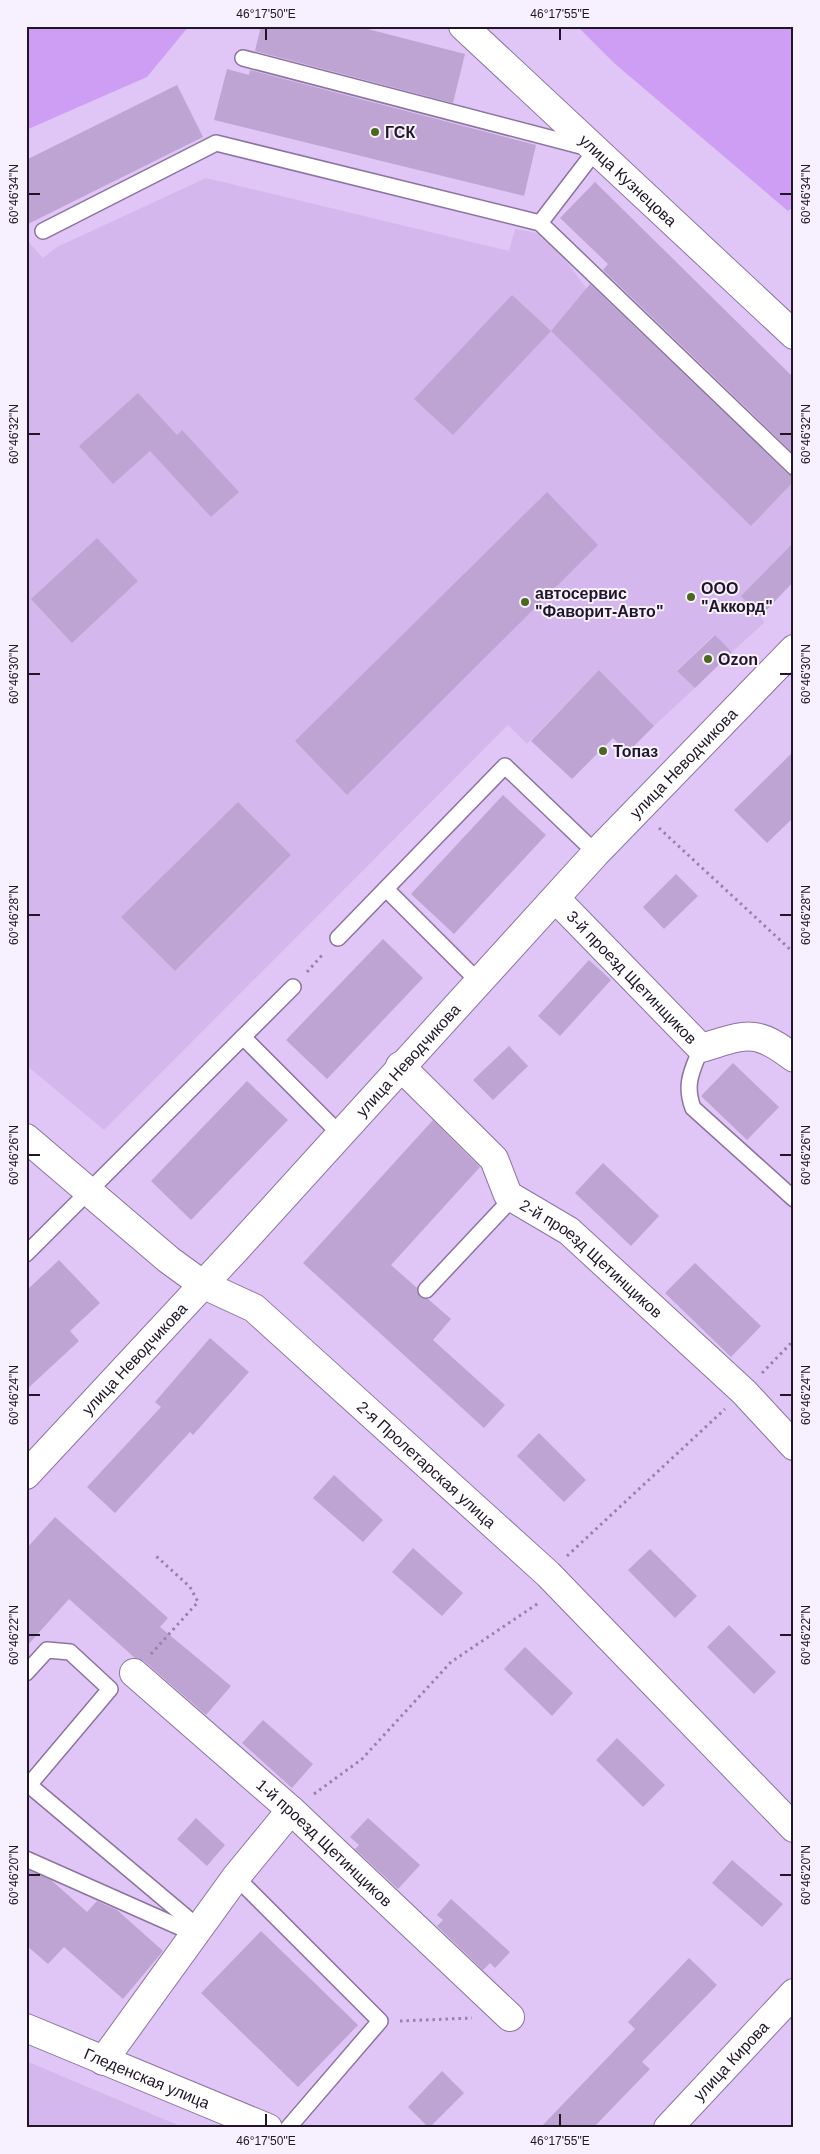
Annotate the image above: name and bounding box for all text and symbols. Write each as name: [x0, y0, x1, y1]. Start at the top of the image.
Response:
text: 46°17'50"E: [236, 7, 296, 21]
text: 46°17'55"E: [530, 7, 590, 21]
place label: ГСК: [385, 124, 415, 141]
marker: ГСК: [369, 126, 381, 138]
street label: улица Кузнецова: [576, 131, 680, 229]
text: 60°46'34"N: [7, 164, 21, 224]
text: 60°46'34"N: [799, 164, 813, 224]
text: 60°46'32"N: [7, 404, 21, 464]
text: 60°46'32"N: [799, 404, 813, 464]
place label: ООО "Аккорд": [701, 580, 773, 615]
place label: автосервис "Фаворит-Авто": [535, 585, 663, 620]
marker: ООО "Аккорд": [685, 591, 697, 603]
marker: автосервис "Фаворит-Авто": [519, 596, 531, 608]
text: 60°46'30"N: [7, 644, 21, 704]
text: 60°46'30"N: [799, 644, 813, 704]
place label: Ozon: [718, 651, 758, 668]
marker: Ozon: [702, 653, 714, 665]
street label: улица Неводчикова: [626, 705, 740, 821]
place label: Топаз: [613, 743, 658, 760]
marker: Топаз: [597, 745, 609, 757]
text: 60°46'28"N: [7, 885, 21, 945]
text: 60°46'28"N: [799, 885, 813, 945]
street label: 3-й проезд Щетинщиков: [564, 907, 700, 1047]
street label: улица Неводчикова: [353, 1000, 463, 1120]
text: 60°46'26"N: [7, 1125, 21, 1185]
text: 60°46'26"N: [799, 1125, 813, 1185]
street label: 2-й проезд Щетинщиков: [517, 1196, 666, 1321]
street label: улица Неводчикова: [78, 1299, 190, 1418]
text: 60°46'24"N: [7, 1365, 21, 1425]
text: 60°46'24"N: [799, 1365, 813, 1425]
street label: 2-я Пролетарская улица: [354, 1397, 499, 1531]
text: 60°46'22"N: [7, 1605, 21, 1665]
text: 60°46'22"N: [799, 1605, 813, 1665]
street label: 1-й проезд Щетинщиков: [253, 1776, 396, 1910]
text: 60°46'20"N: [7, 1845, 21, 1905]
text: 60°46'20"N: [799, 1845, 813, 1905]
street label: улица Кирова: [690, 2018, 772, 2104]
street label: Гледенская улица: [82, 2045, 212, 2112]
text: 46°17'50"E: [236, 2134, 296, 2148]
text: 46°17'55"E: [530, 2134, 590, 2148]

